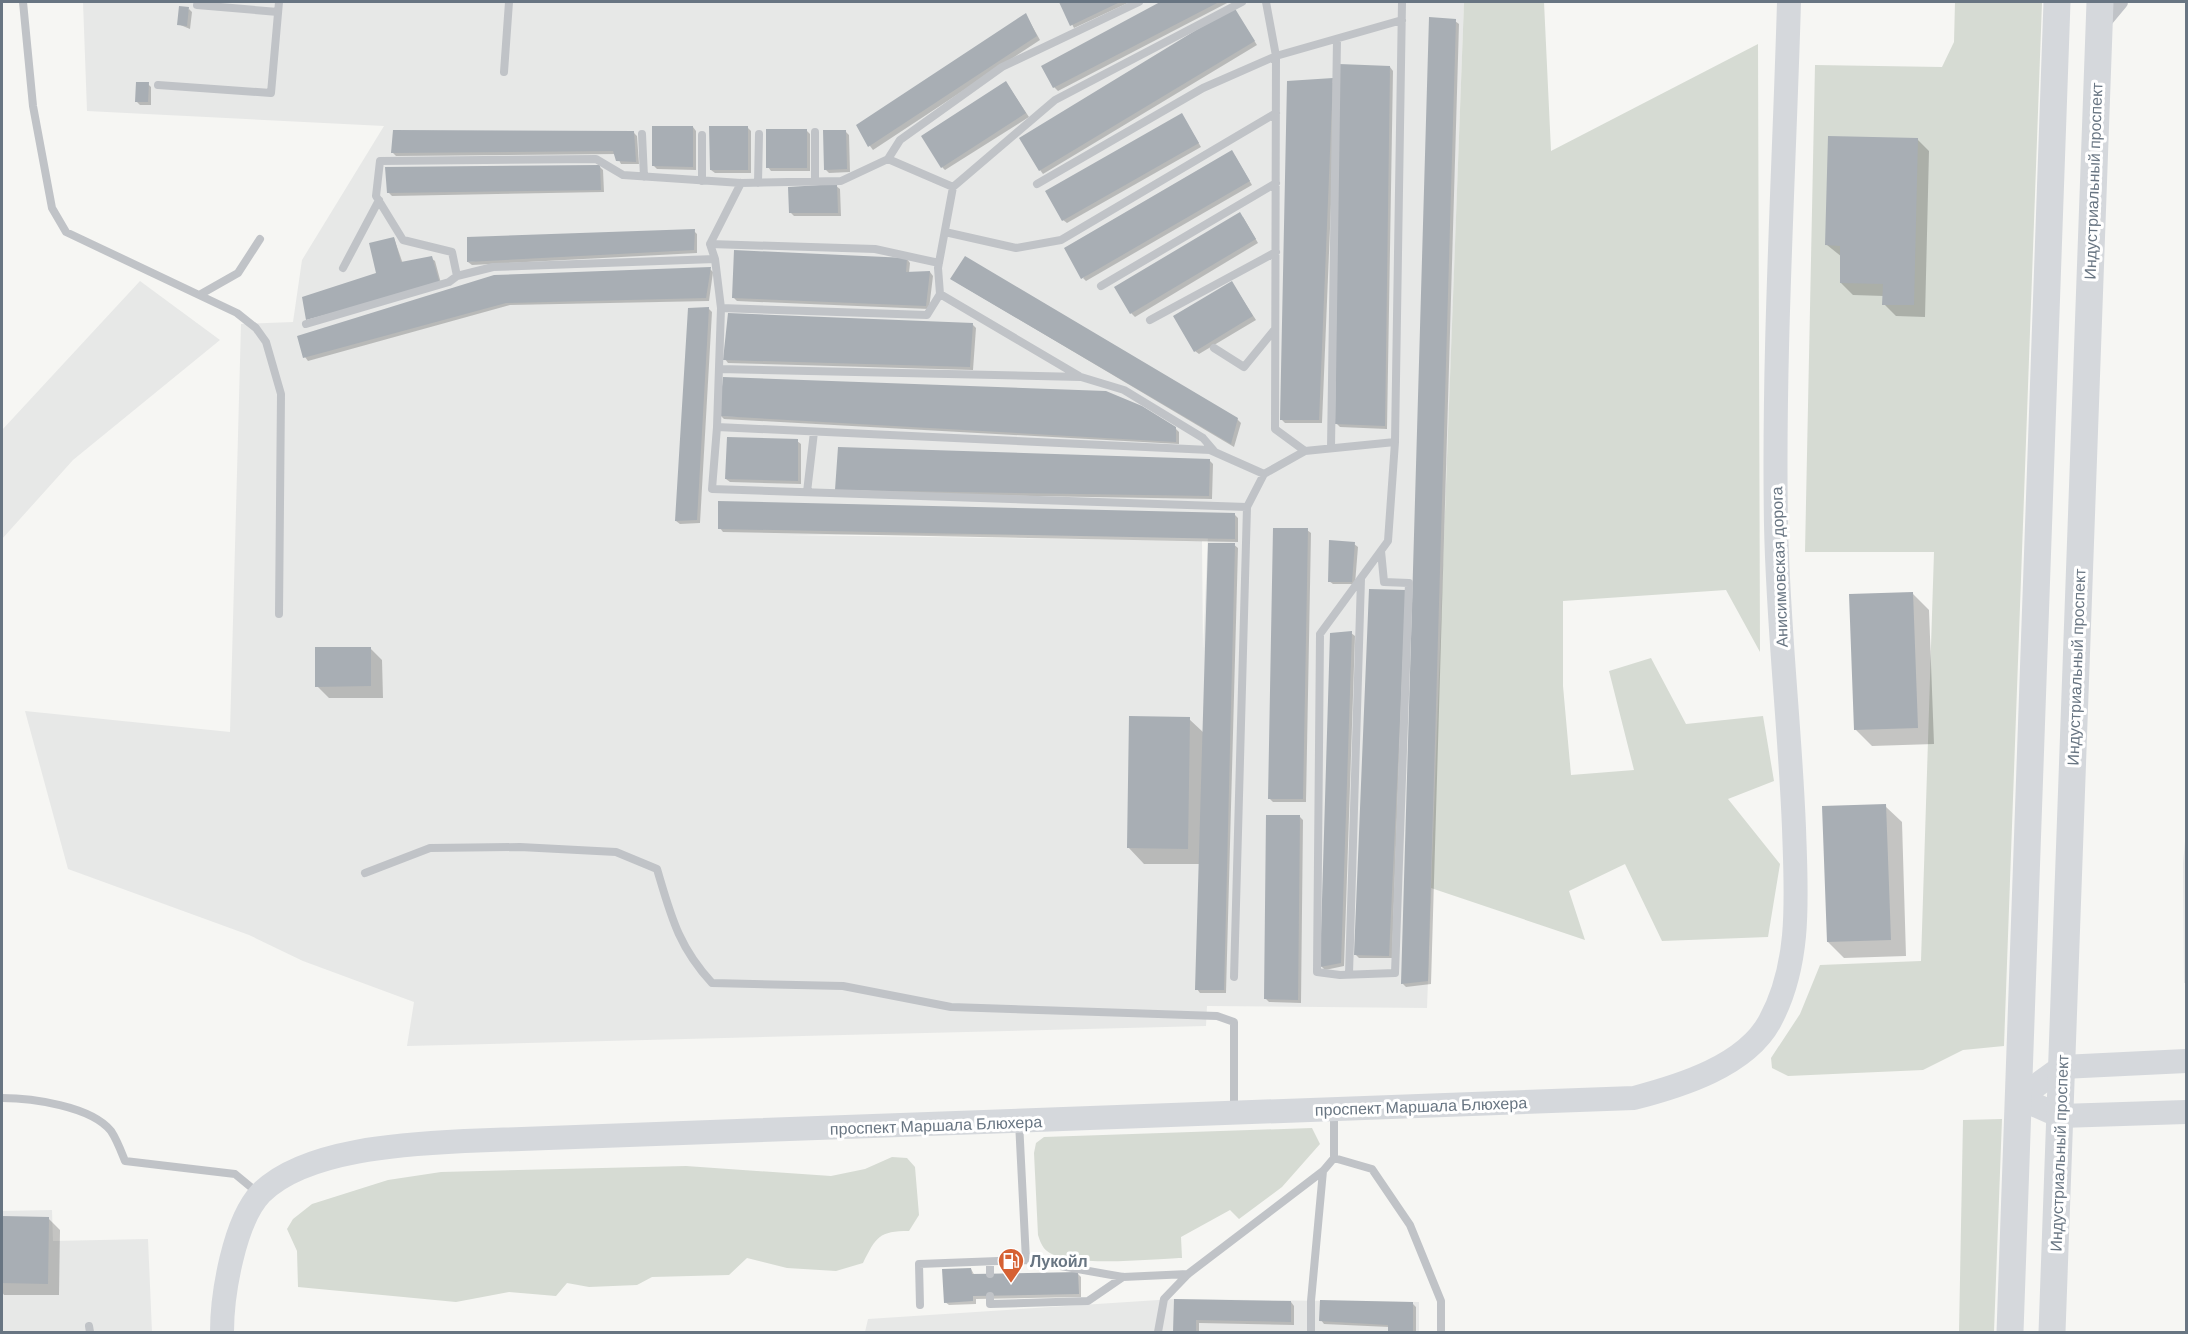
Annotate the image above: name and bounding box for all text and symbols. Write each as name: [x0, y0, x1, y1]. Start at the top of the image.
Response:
street label: Индустриальный проспект: [2080, 81, 2107, 280]
street label: Анисимовская дорога: [1766, 486, 1793, 648]
street label: Индустриальный проспект: [2063, 567, 2090, 766]
street label: Индустриальный проспект: [2046, 1053, 2073, 1252]
street label: проспект Маршала Блюхера: [1315, 1092, 1528, 1121]
street label: проспект Маршала Блюхера: [830, 1111, 1043, 1140]
fuel station icon: Лукойл: [996, 1246, 1026, 1284]
place label: Лукойл: [1030, 1251, 1088, 1272]

